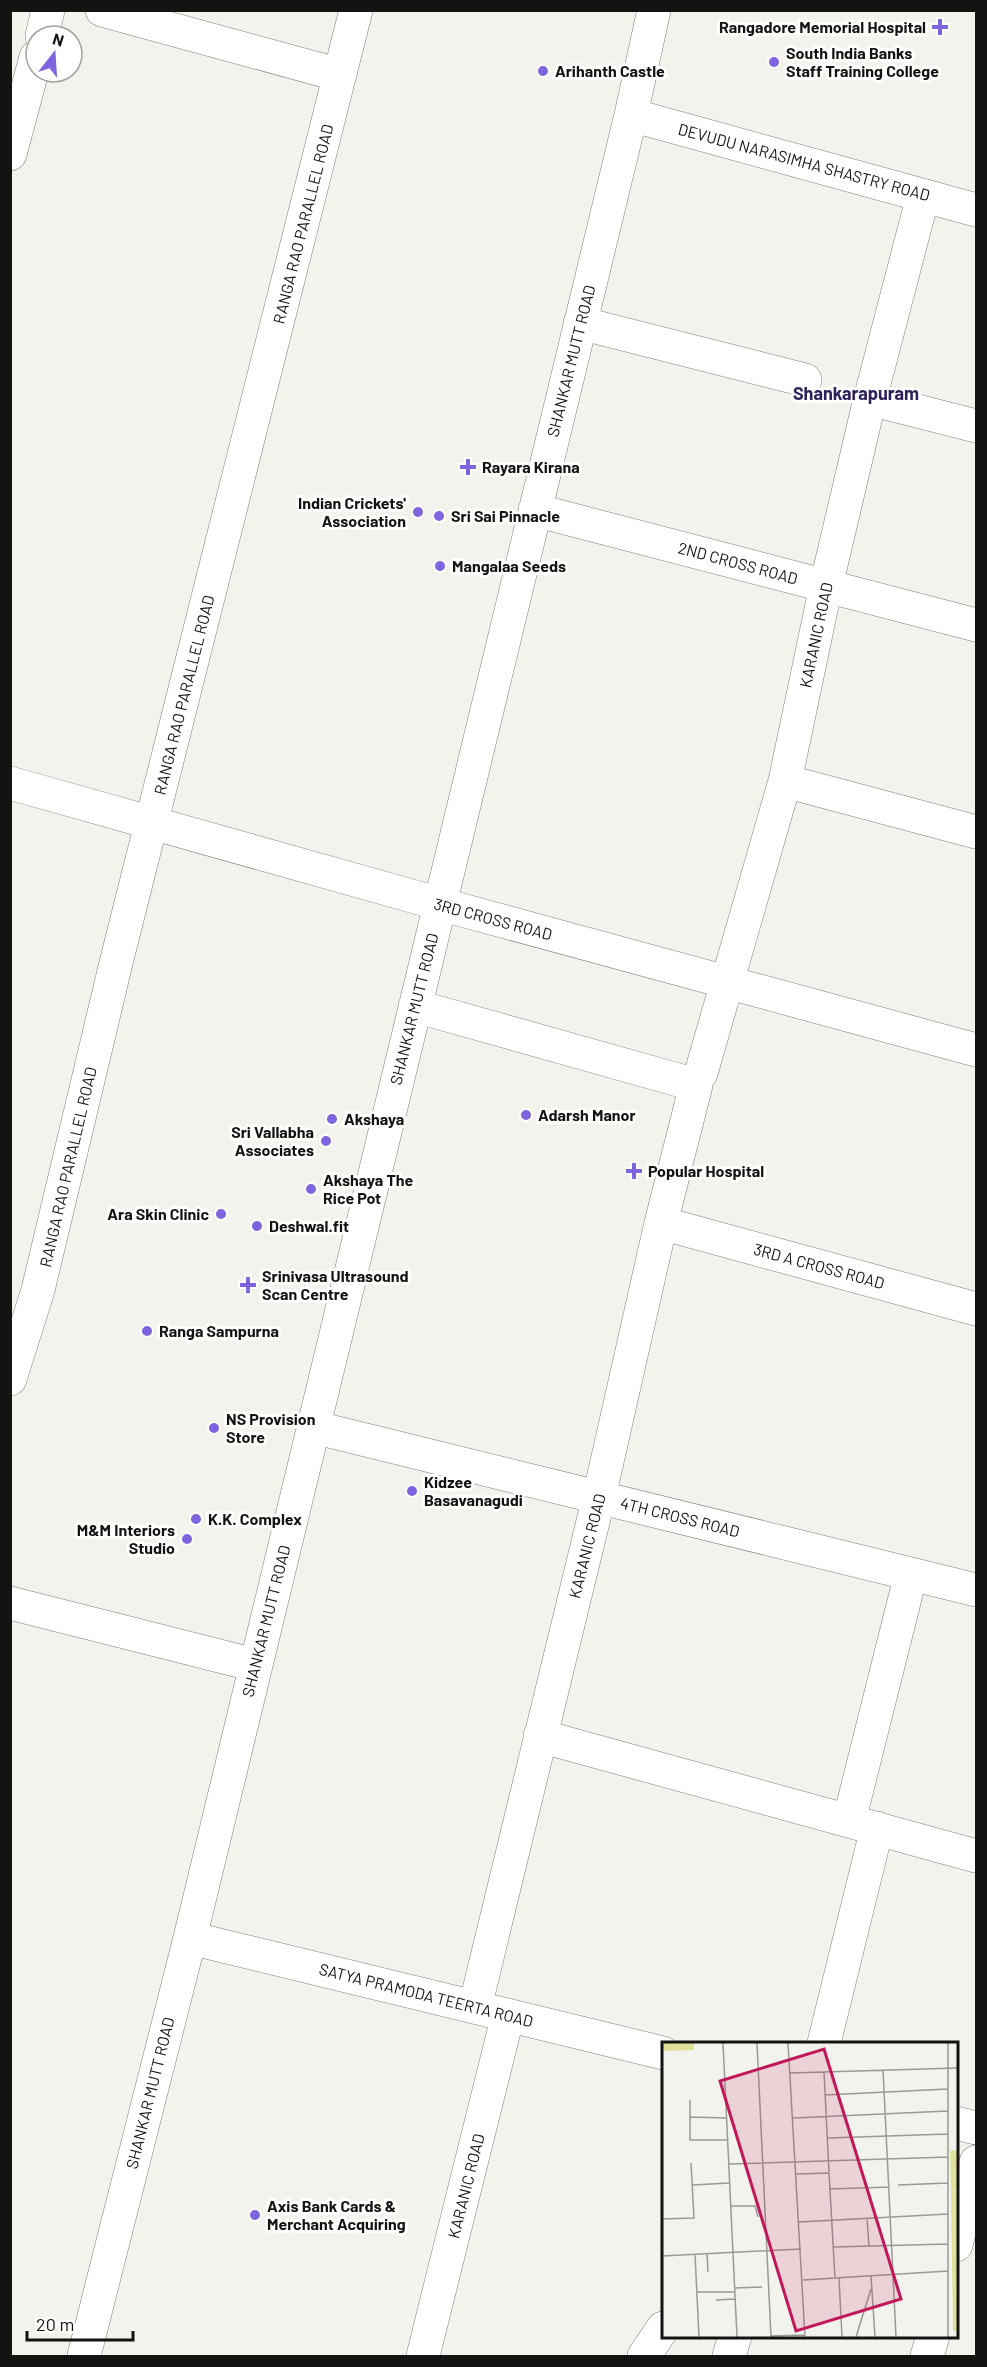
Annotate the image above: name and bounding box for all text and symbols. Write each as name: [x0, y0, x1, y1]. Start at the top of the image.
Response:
place label: Rangadore Memorial Hospital: [719, 17, 926, 36]
marker: Rangadore Memorial Hospital: [931, 18, 949, 36]
north arrow: [24, 24, 84, 84]
text: N: [51, 29, 66, 50]
place label: South India Banks Staff Training College: [786, 43, 939, 80]
marker: South India Banks Staff Training College: [767, 55, 781, 69]
place label: Arihanth Castle: [555, 61, 665, 80]
marker: Arihanth Castle: [536, 64, 550, 78]
street label: DEVUDU NARASIMHA SHASTRY ROAD: [676, 119, 932, 204]
street label: RANGA RAO PARALLEL ROAD: [268, 122, 337, 326]
street label: SHANKAR MUTT ROAD: [542, 283, 599, 439]
district label: Shankarapuram: [793, 382, 919, 404]
place label: Rayara Kirana: [482, 457, 580, 476]
marker: Rayara Kirana: [459, 458, 477, 476]
place label: Indian Crickets' Association: [298, 493, 406, 530]
marker: Indian Crickets' Association: [411, 505, 425, 519]
place label: Sri Sai Pinnacle: [451, 506, 560, 525]
marker: Sri Sai Pinnacle: [432, 509, 446, 523]
street label: 2ND CROSS ROAD: [676, 537, 800, 588]
place label: Mangalaa Seeds: [452, 556, 566, 575]
marker: Mangalaa Seeds: [433, 559, 447, 573]
street label: KARANIC ROAD: [795, 580, 836, 689]
street label: RANGA RAO PARALLEL ROAD: [149, 593, 218, 797]
street label: 3RD CROSS ROAD: [432, 894, 554, 943]
street label: SHANKAR MUTT ROAD: [385, 931, 442, 1087]
street label: RANGA RAO PARALLEL ROAD: [35, 1065, 100, 1269]
place label: Adarsh Manor: [538, 1105, 636, 1124]
marker: Adarsh Manor: [519, 1108, 533, 1122]
place label: Akshaya: [344, 1109, 404, 1128]
marker: Akshaya: [325, 1112, 339, 1126]
place label: Sri Vallabha Associates: [231, 1122, 314, 1159]
marker: Sri Vallabha Associates: [319, 1134, 333, 1148]
place label: Popular Hospital: [648, 1161, 764, 1180]
marker: Popular Hospital: [625, 1162, 643, 1180]
place label: Akshaya The Rice Pot: [323, 1170, 413, 1207]
marker: Akshaya The Rice Pot: [304, 1182, 318, 1196]
place label: Ara Skin Clinic: [107, 1204, 209, 1223]
marker: Ara Skin Clinic: [214, 1207, 228, 1221]
place label: Deshwal.fit: [269, 1216, 349, 1235]
marker: Deshwal.fit: [250, 1219, 264, 1233]
street label: 3RD A CROSS ROAD: [752, 1239, 887, 1292]
place label: Srinivasa Ultrasound Scan Centre: [262, 1266, 409, 1303]
marker: Srinivasa Ultrasound Scan Centre: [239, 1276, 257, 1294]
place label: Ranga Sampurna: [159, 1321, 279, 1340]
marker: Ranga Sampurna: [140, 1324, 154, 1338]
place label: NS Provision Store: [226, 1409, 315, 1446]
marker: NS Provision Store: [207, 1421, 221, 1435]
place label: Kidzee Basavanagudi: [424, 1472, 523, 1509]
marker: Kidzee Basavanagudi: [405, 1484, 419, 1498]
street label: KARANIC ROAD: [564, 1492, 609, 1600]
street label: 4TH CROSS ROAD: [619, 1493, 742, 1541]
place label: K.K. Complex: [208, 1509, 302, 1528]
marker: K.K. Complex: [189, 1512, 203, 1526]
place label: M&M Interiors Studio: [77, 1520, 175, 1557]
marker: M&M Interiors Studio: [180, 1532, 194, 1546]
street label: SHANKAR MUTT ROAD: [237, 1543, 294, 1699]
street label: SATYA PRAMODA TEERTA ROAD: [317, 1959, 535, 2030]
street label: SHANKAR MUTT ROAD: [121, 2015, 178, 2171]
inset map: [662, 2042, 957, 2337]
street label: KARANIC ROAD: [443, 2132, 488, 2240]
place label: Axis Bank Cards & Merchant Acquiring: [267, 2196, 406, 2233]
marker: Axis Bank Cards & Merchant Acquiring: [248, 2208, 262, 2222]
scale bar: [27, 2304, 134, 2342]
text: 20 m: [36, 2313, 74, 2335]

